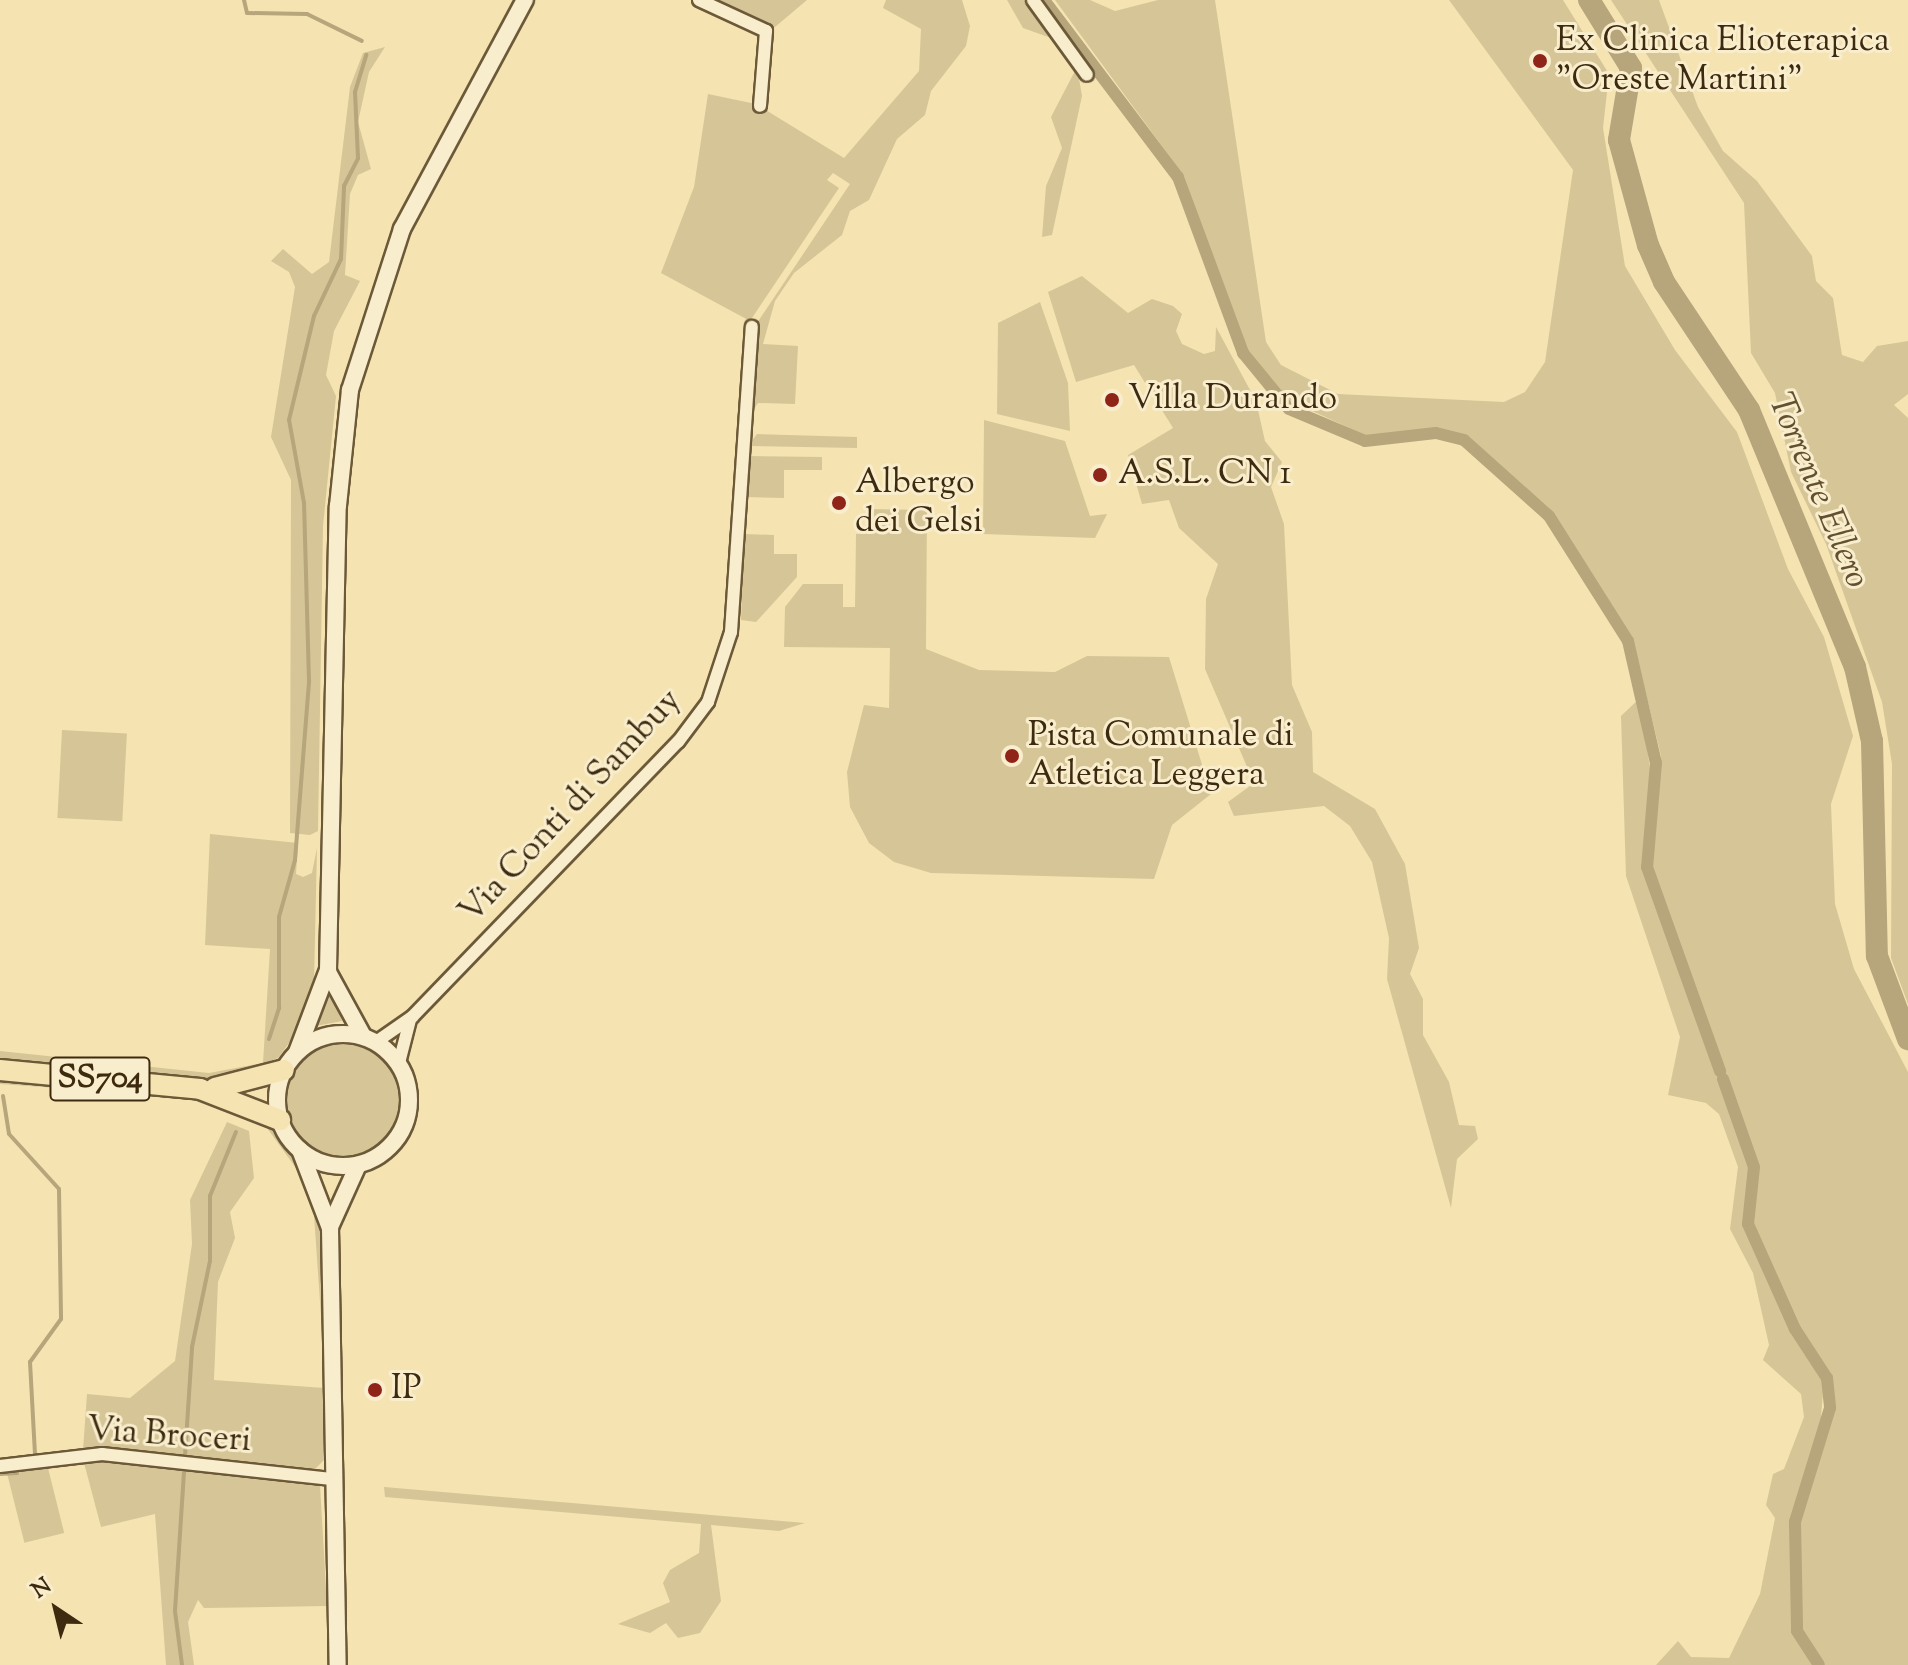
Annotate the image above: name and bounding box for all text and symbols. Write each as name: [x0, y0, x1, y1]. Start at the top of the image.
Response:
place label: Ex Clinica Elioterapica "Oreste Martini": [1556, 21, 1890, 100]
marker: Ex Clinica Elioterapica "Oreste Martini": [1531, 52, 1549, 70]
place label: Villa Durando: [1128, 380, 1337, 420]
water label: Torrente Ellero: [1757, 387, 1877, 595]
marker: Villa Durando: [1103, 391, 1121, 409]
place label: A.S.L. CN 1: [1118, 455, 1291, 495]
place label: Albergo dei Gelsi: [855, 463, 983, 542]
marker: A.S.L. CN 1: [1089, 464, 1111, 486]
marker: Albergo dei Gelsi: [830, 494, 848, 512]
street label: Via Conti di Sambuy: [452, 681, 690, 933]
place label: Pista Comunale di Atletica Leggera: [1028, 716, 1294, 796]
marker: Pista Comunale di Atletica Leggera: [1003, 747, 1021, 765]
road number: SS704: [48, 1051, 152, 1107]
place label: IP: [391, 1370, 421, 1410]
marker: IP: [366, 1381, 384, 1399]
street label: Via Broceri: [86, 1410, 252, 1462]
north arrow: [16, 1569, 96, 1649]
text: N: [26, 1571, 59, 1607]

